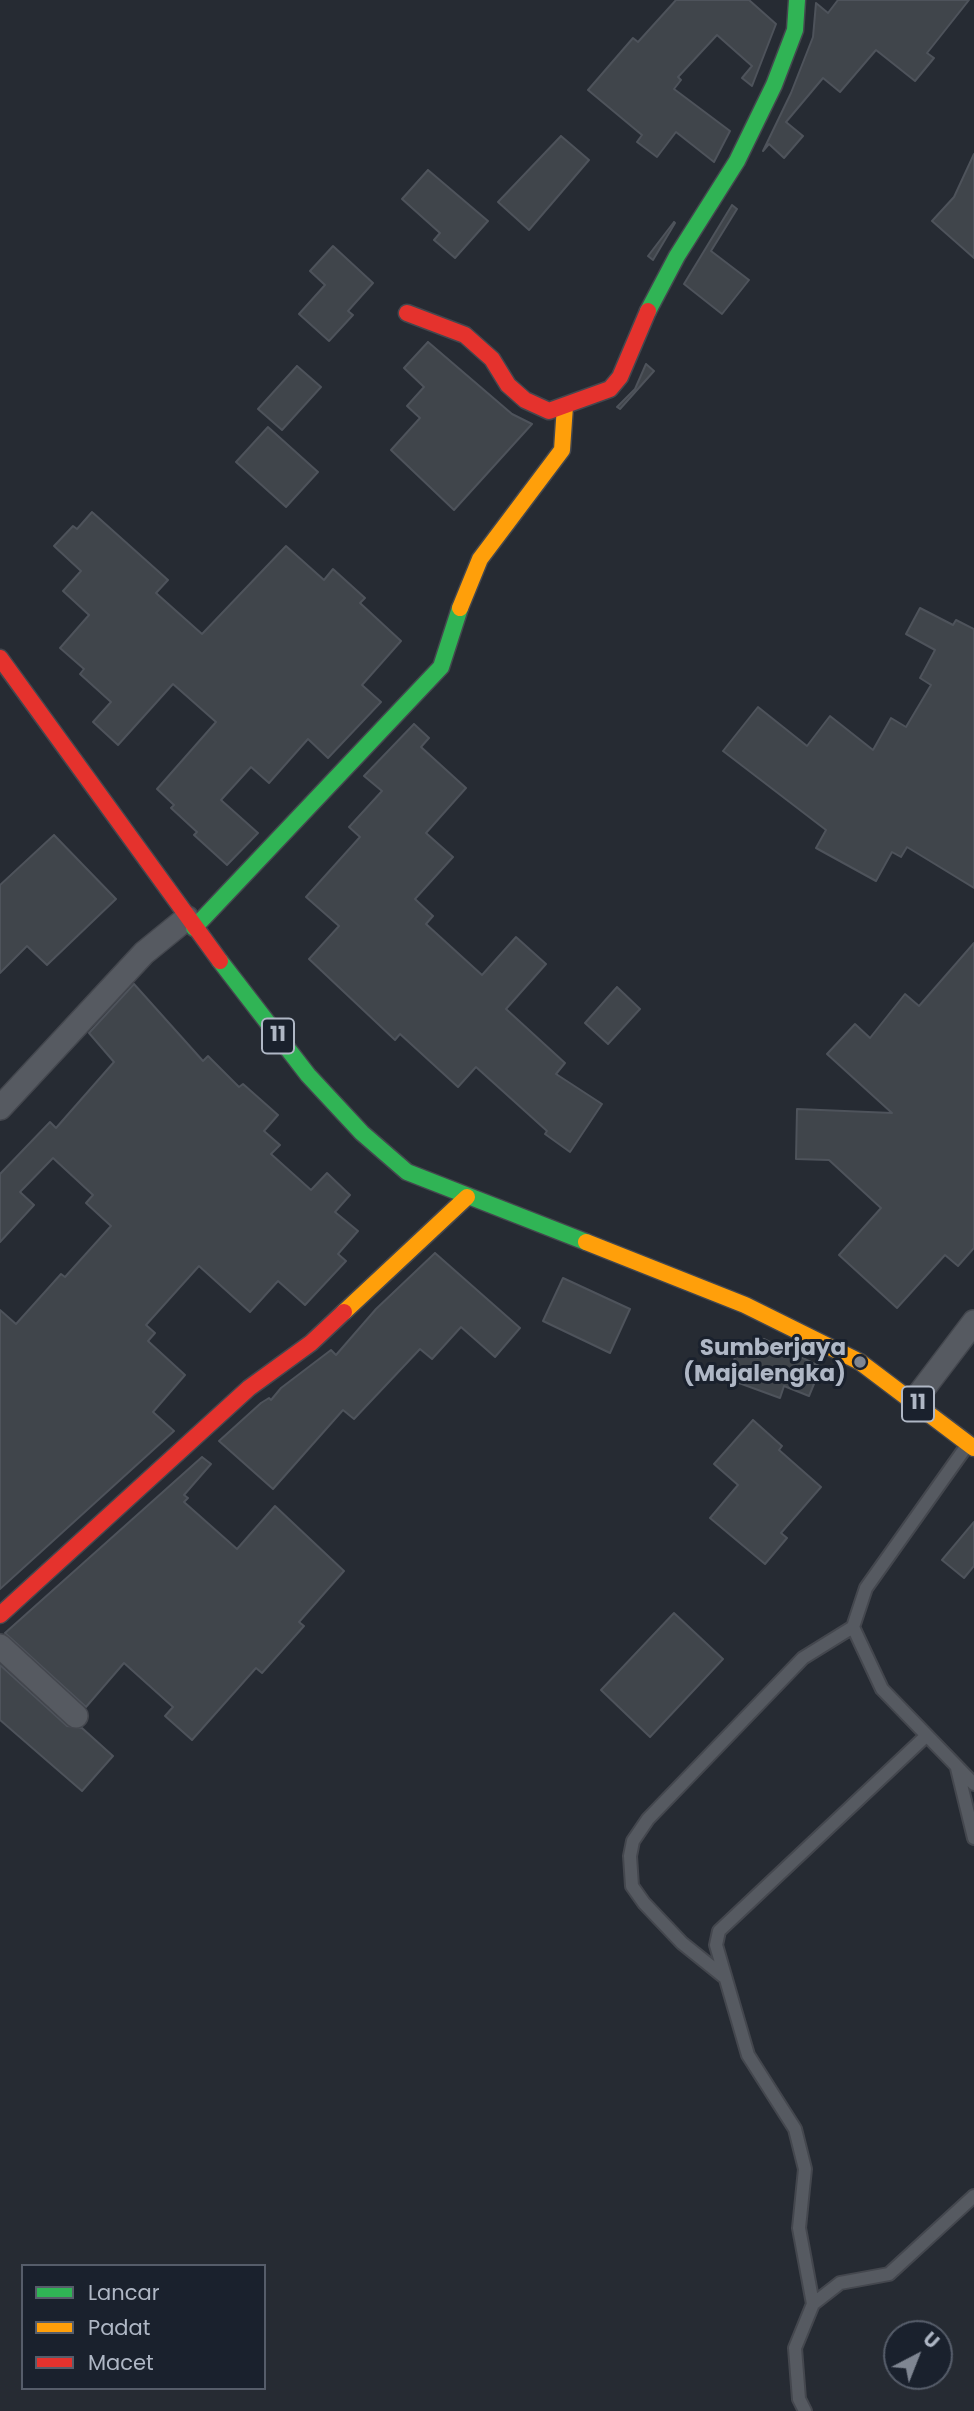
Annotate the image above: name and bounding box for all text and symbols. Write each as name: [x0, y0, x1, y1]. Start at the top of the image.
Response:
road number: 11: [262, 1018, 294, 1054]
place label: Sumberjaya (Majalengka): [683, 1335, 846, 1389]
marker: Sumberjaya (Majalengka): [852, 1354, 868, 1370]
road number: 11: [902, 1386, 934, 1422]
legend: [21, 2264, 266, 2390]
text: Lancar: [88, 2278, 159, 2307]
text: Padat: [88, 2313, 150, 2342]
north arrow: [883, 2320, 953, 2390]
text: U: [917, 2326, 945, 2355]
text: Macet: [88, 2348, 154, 2377]

